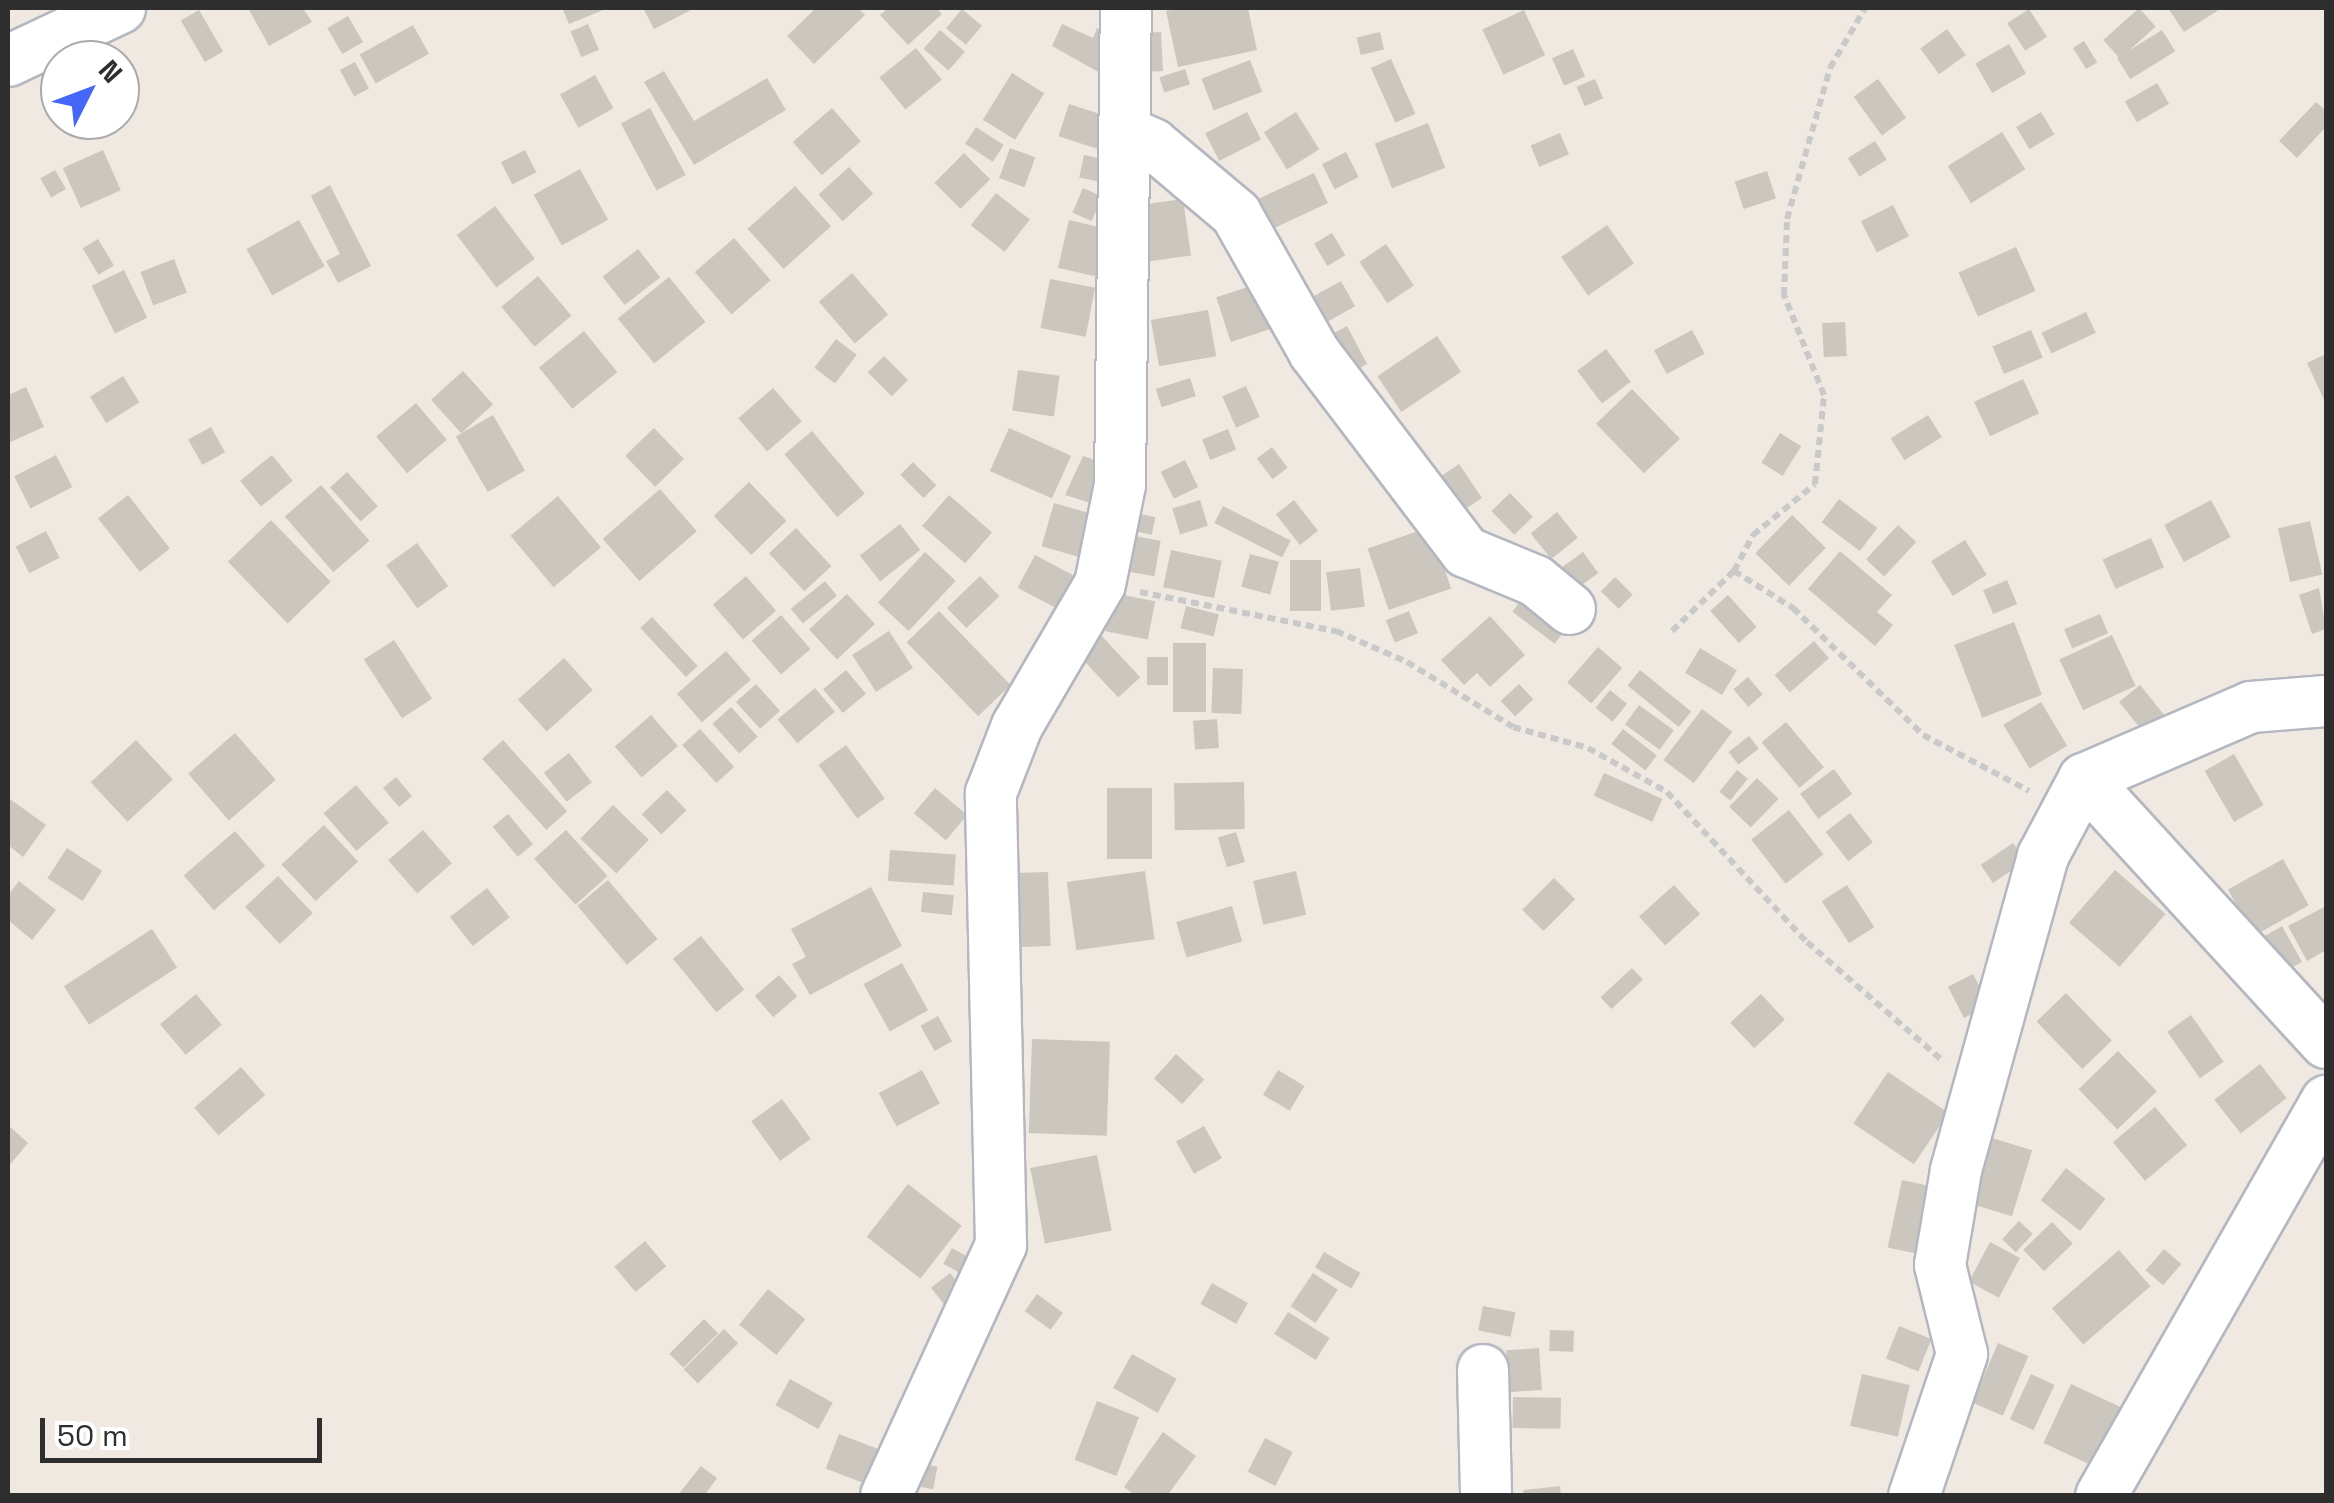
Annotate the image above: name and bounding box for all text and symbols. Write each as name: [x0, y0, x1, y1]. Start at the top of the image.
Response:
north arrow: [40, 40, 140, 140]
text: N: [91, 52, 130, 90]
scale bar: [45, 1398, 328, 1460]
text: 50 m: [57, 1416, 128, 1455]

